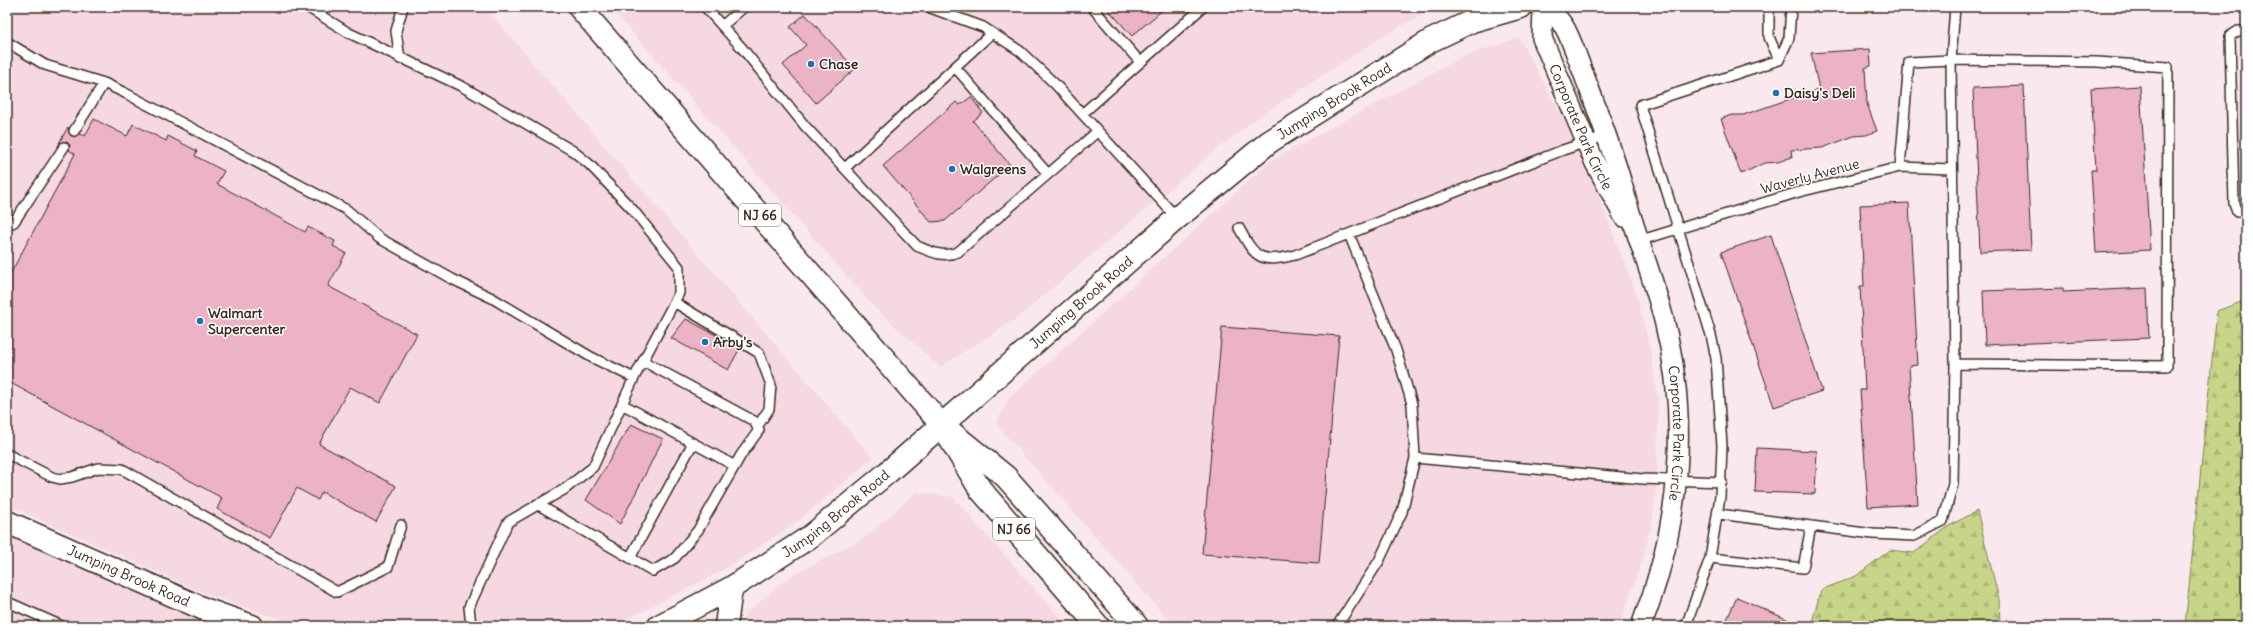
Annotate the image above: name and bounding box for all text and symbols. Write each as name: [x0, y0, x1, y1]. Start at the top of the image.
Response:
place label: Chase: [819, 55, 859, 73]
street label: Jumping Brook Road: [1274, 58, 1395, 144]
marker: Chase: [806, 59, 816, 69]
street label: Corporate Park Circle: [1545, 61, 1617, 193]
place label: Daisy's Deli: [1784, 84, 1855, 102]
marker: Daisy's Deli: [1771, 88, 1781, 98]
street label: Waverly Avenue: [1759, 154, 1861, 198]
place label: Walgreens: [960, 160, 1027, 178]
marker: Walgreens: [947, 164, 957, 174]
road number: NJ 66: [739, 204, 781, 226]
street label: Jumping Brook Road: [1026, 252, 1137, 353]
place label: Walmart Supercenter: [208, 304, 286, 338]
marker: Walmart Supercenter: [195, 316, 205, 326]
place label: Arby's: [713, 333, 753, 351]
marker: Arby's: [700, 337, 710, 347]
street label: Corporate Park Circle: [1664, 364, 1687, 502]
street label: Jumping Brook Road: [779, 466, 893, 561]
road number: NJ 66: [993, 518, 1035, 540]
street label: Jumping Brook Road: [65, 541, 193, 611]

